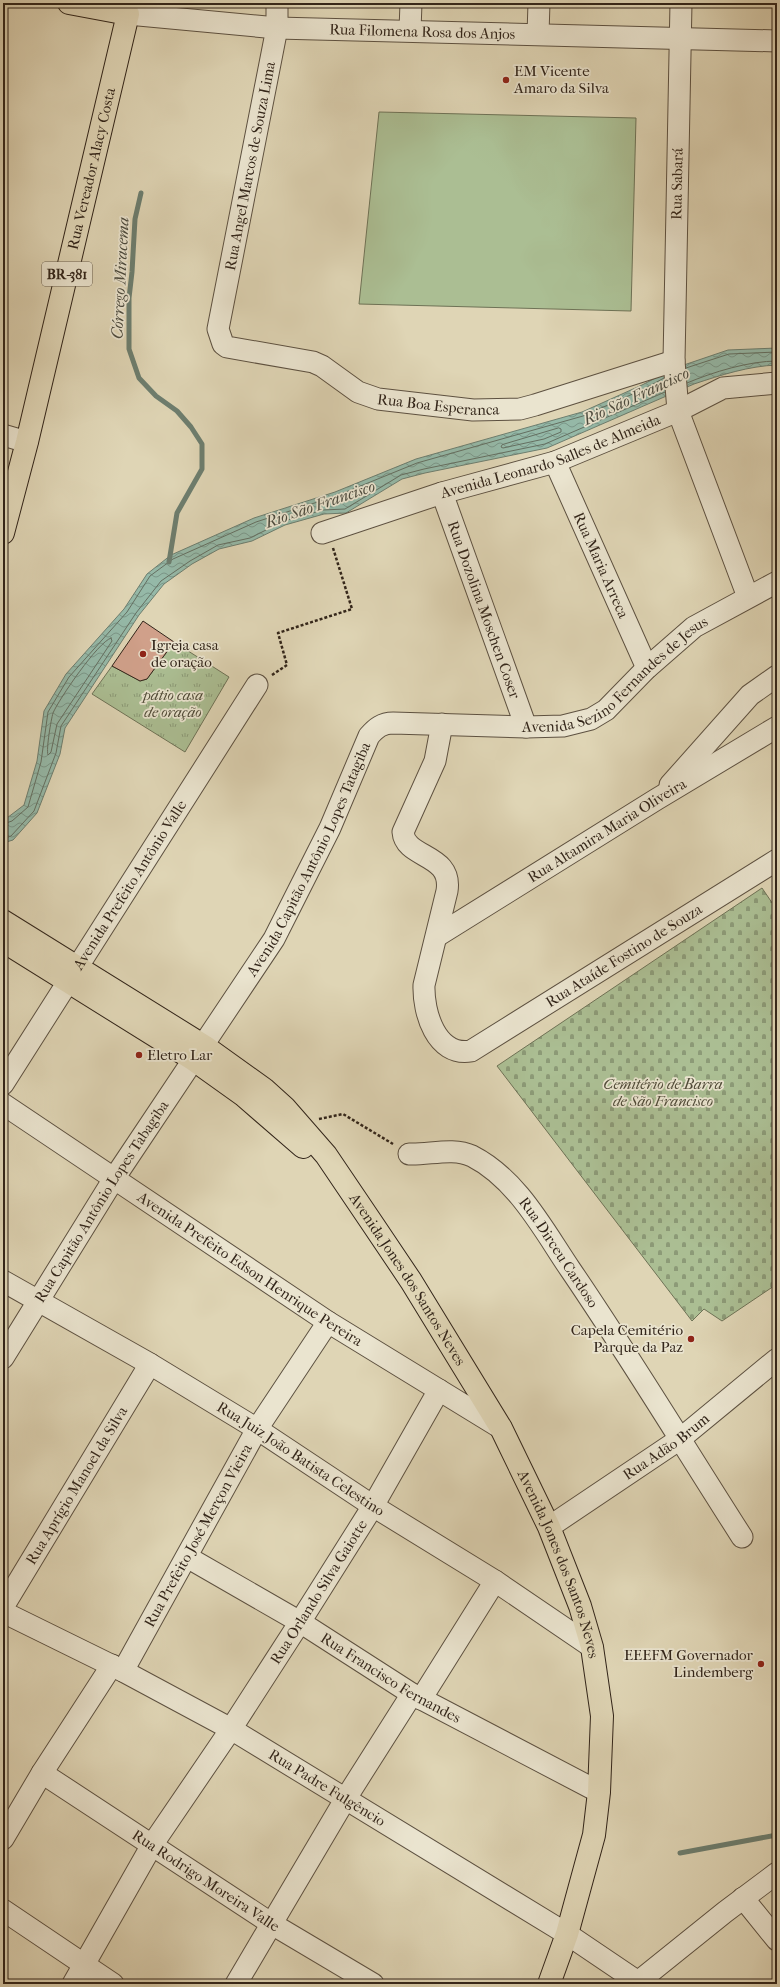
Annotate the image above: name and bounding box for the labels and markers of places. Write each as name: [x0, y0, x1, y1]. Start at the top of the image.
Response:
place label: EM Vicente Amaro da Silva: [513, 62, 610, 97]
marker: EM Vicente Amaro da Silva: [501, 75, 511, 85]
place label: Igreja casa de oração: [151, 636, 220, 671]
marker: Igreja casa de oração: [138, 649, 148, 659]
place label: Eletro Lar: [147, 1046, 213, 1064]
marker: Eletro Lar: [134, 1050, 144, 1060]
place label: Capela Cemitério Parque da Paz: [571, 1321, 683, 1356]
marker: Capela Cemitério Parque da Paz: [686, 1334, 696, 1344]
place label: EEEFM Governador Lindemberg: [624, 1646, 754, 1681]
marker: EEEFM Governador Lindemberg: [756, 1659, 766, 1669]

